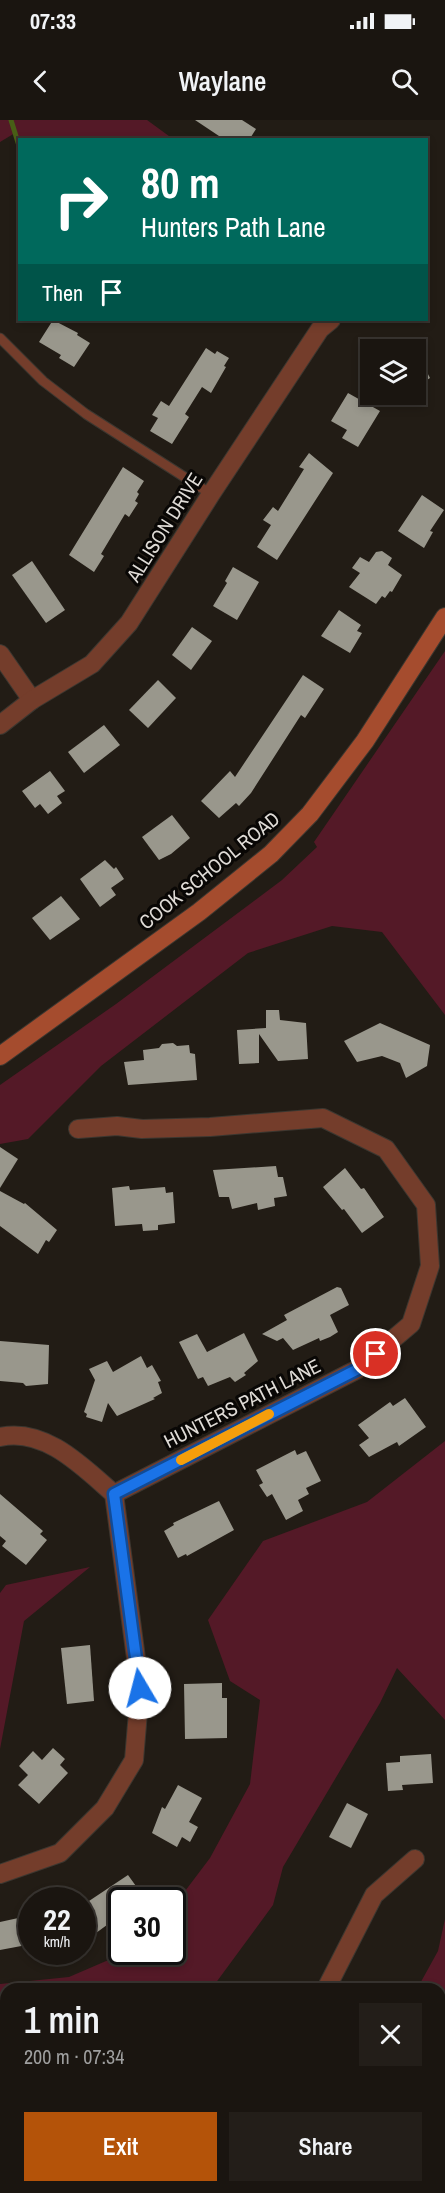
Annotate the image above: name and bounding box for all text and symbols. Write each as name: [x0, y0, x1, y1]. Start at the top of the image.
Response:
text: 07:33: [30, 6, 76, 36]
text: Waylane: [179, 63, 266, 99]
icon: back: [24, 65, 57, 98]
icon: search: [388, 65, 421, 98]
text: 80 m: [141, 155, 220, 211]
icon: right: [42, 162, 120, 240]
text: Hunters Path Lane: [141, 209, 326, 245]
icon: arrive: [95, 276, 128, 309]
text: Then: [42, 278, 83, 308]
map controls: [360, 339, 426, 405]
button: layers: [360, 339, 426, 405]
street label: ALLISON DRIVE: [119, 467, 208, 588]
street label: COOK SCHOOL ROAD: [133, 805, 285, 935]
pin: [350, 1328, 401, 1379]
icon: arrive: [359, 1337, 392, 1370]
street label: HUNTERS PATH LANE: [159, 1352, 325, 1454]
position arrow: [108, 1656, 172, 1720]
speed limit sign: 30: [108, 1887, 186, 1965]
text: 22: [43, 1899, 71, 1939]
text: km/h: [44, 1931, 70, 1952]
text: 1 min: [24, 1996, 100, 2044]
button: close: [359, 2003, 422, 2066]
text: 200 m · 07:34: [24, 2043, 124, 2070]
button: Exit: [24, 2112, 217, 2181]
button: Share: [229, 2112, 422, 2181]

